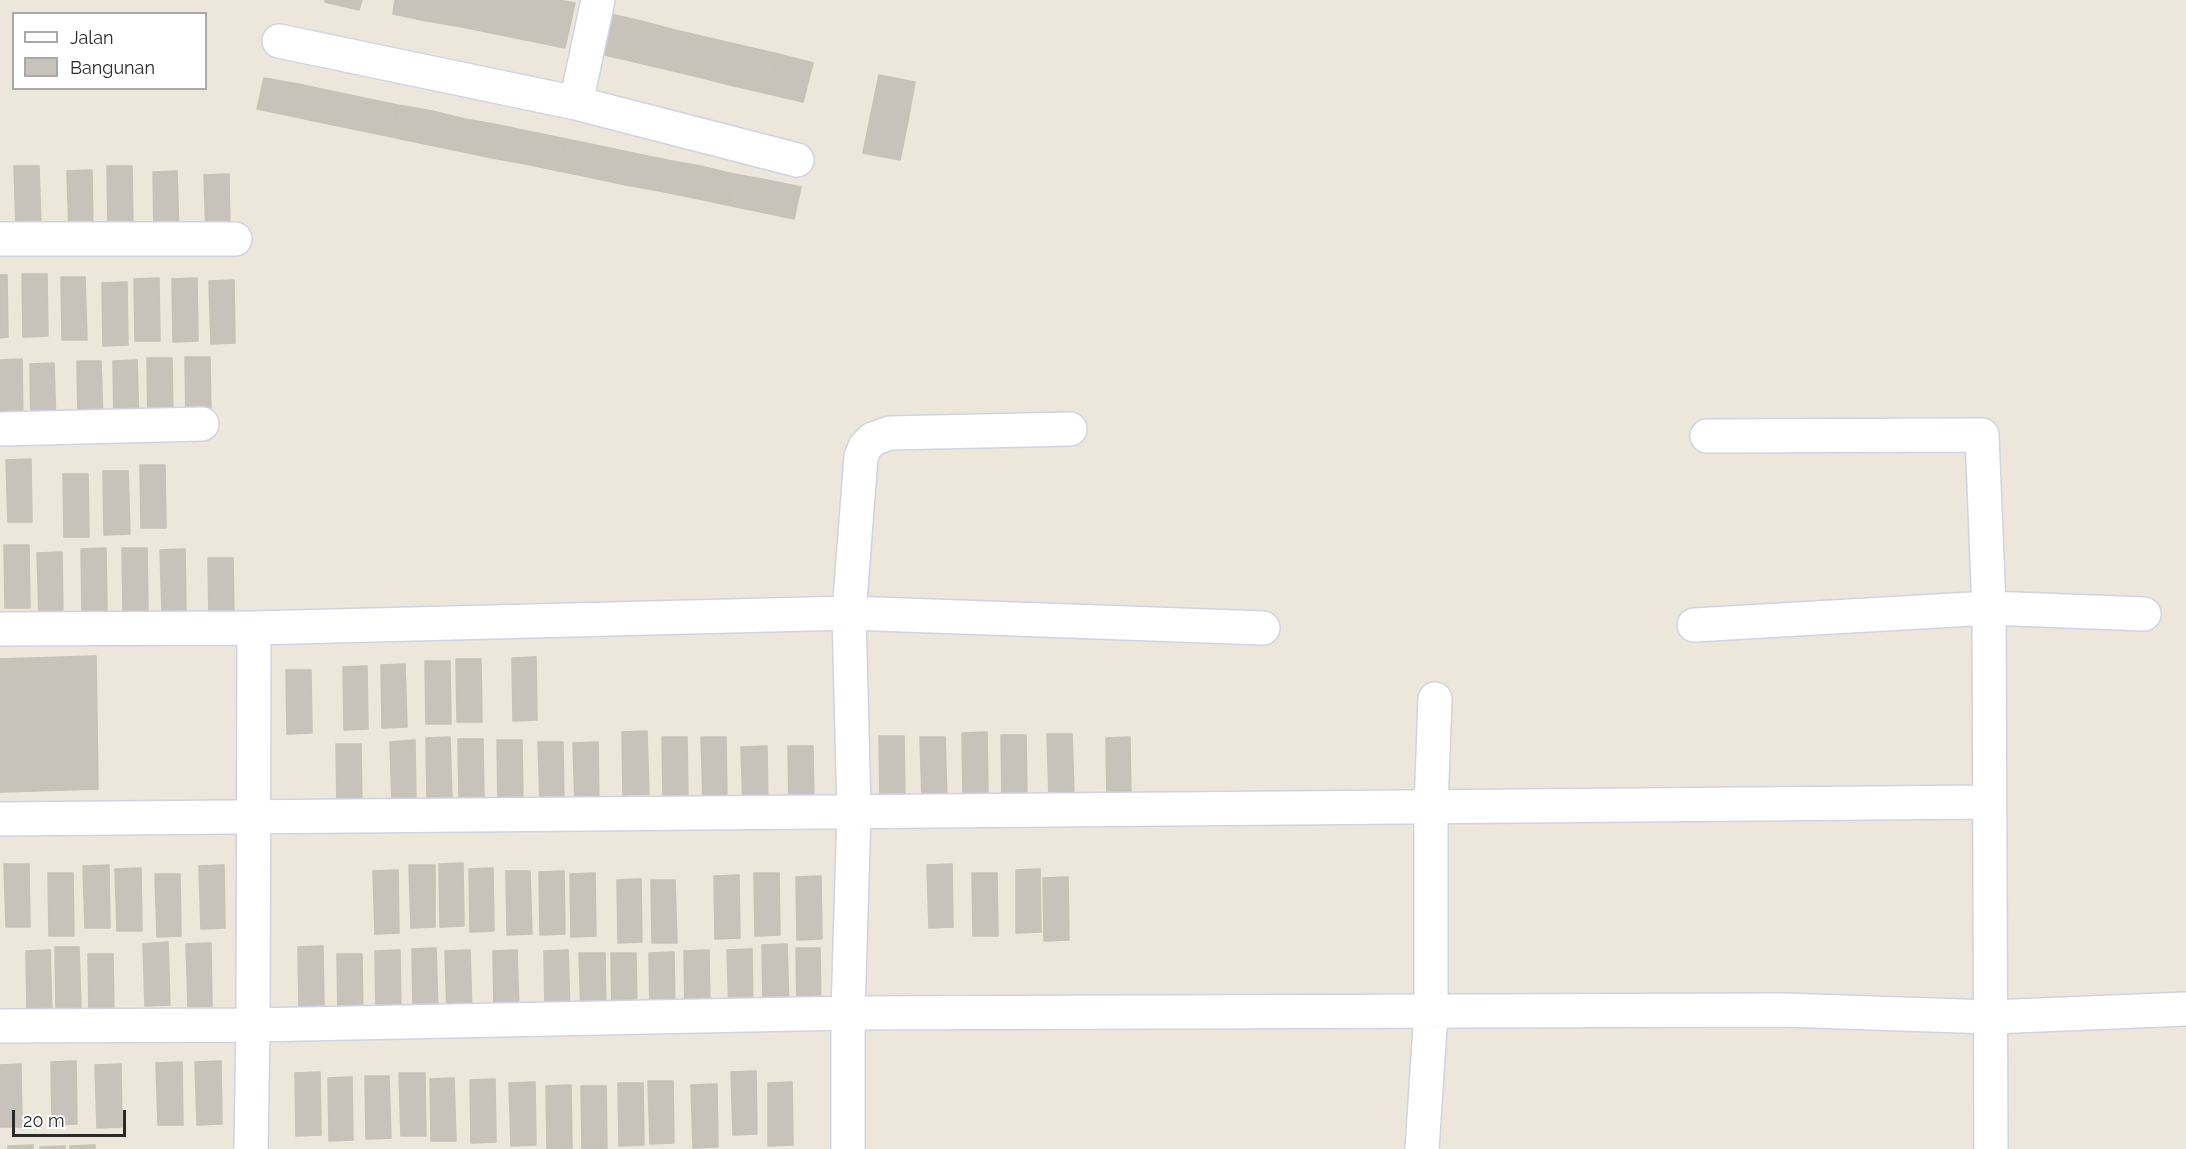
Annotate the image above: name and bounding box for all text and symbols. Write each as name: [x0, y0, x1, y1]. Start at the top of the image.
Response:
legend: [12, 12, 207, 90]
text: Jalan: [70, 27, 114, 48]
text: Bangunan: [70, 57, 155, 78]
scale bar: [15, 1098, 129, 1136]
text: 20 m: [23, 1110, 65, 1131]

